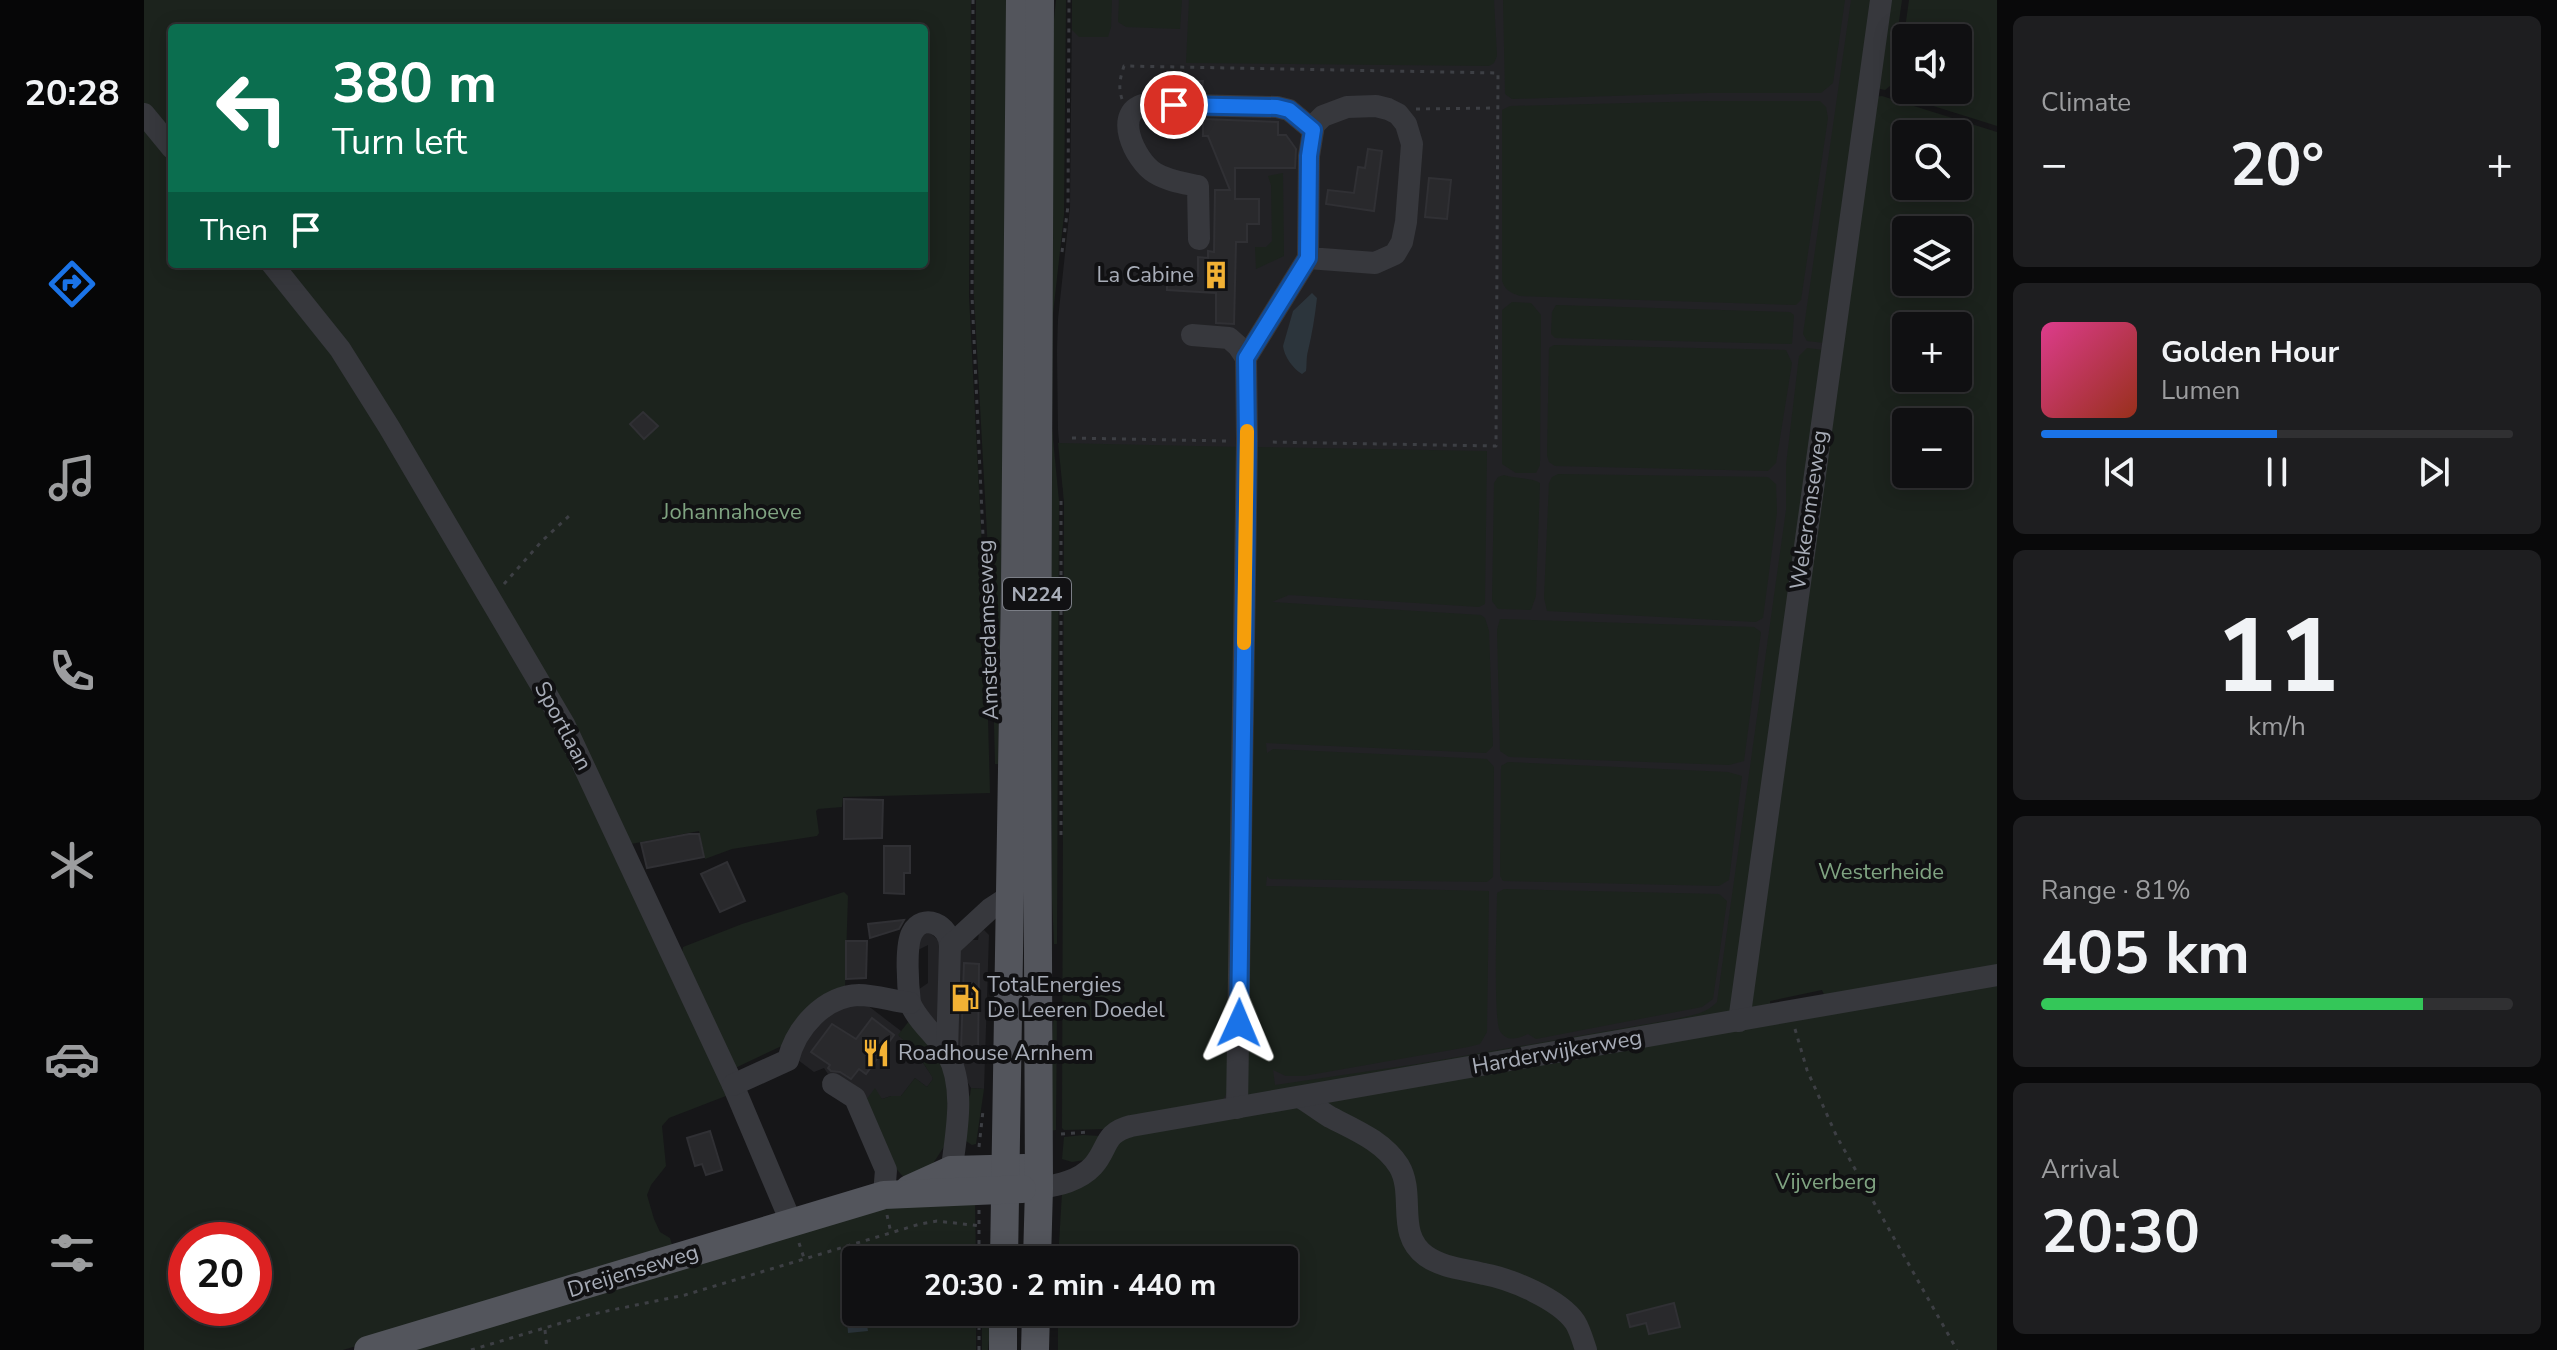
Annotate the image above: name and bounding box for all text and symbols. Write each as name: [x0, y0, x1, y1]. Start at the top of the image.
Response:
map controls: [1892, 24, 1972, 488]
button: sound: [1892, 24, 1972, 104]
text: 380 m: [332, 45, 497, 122]
icon: left: [200, 56, 304, 160]
text: 20:28: [24, 69, 120, 118]
pin: [1140, 71, 1208, 139]
icon: arrive: [1152, 83, 1196, 127]
text: Climate: [2041, 85, 2131, 120]
text: Turn left: [332, 118, 467, 167]
button: search: [1892, 120, 1972, 200]
text: 20°: [2230, 124, 2324, 206]
text: −: [2041, 135, 2067, 195]
text: +: [2487, 135, 2513, 195]
icon: arrive: [284, 208, 328, 252]
text: Then: [200, 210, 268, 251]
button: layers: [1892, 216, 1972, 296]
icon: directions: [44, 256, 100, 312]
place label: La Cabine: [1097, 260, 1194, 290]
building icon: La Cabine: [1201, 260, 1231, 290]
button: +: [1892, 312, 1972, 392]
text: Golden Hour: [2161, 332, 2339, 373]
text: Lumen: [2161, 373, 2240, 408]
button: −: [1892, 408, 1972, 488]
street label: Wekeromseweg: [1783, 428, 1835, 592]
icon: music: [44, 450, 100, 506]
icon: previous: [2098, 450, 2142, 494]
icon: pause: [2255, 450, 2299, 494]
icon: next: [2412, 450, 2456, 494]
park label: Johannahoeve: [661, 497, 802, 527]
street label: Amsterdamseweg: [970, 539, 1006, 721]
road number: N224: [1003, 578, 1071, 610]
text: 11: [2215, 586, 2339, 728]
icon: phone: [44, 643, 100, 699]
street label: Sportlaan: [527, 676, 599, 776]
text: km/h: [2248, 709, 2306, 744]
icon: climate: [44, 837, 100, 893]
park label: Westerheide: [1818, 857, 1944, 887]
text: Range · 81%: [2041, 873, 2191, 908]
text: 405 km: [2041, 912, 2250, 994]
place label: TotalEnergies De Leeren Doedel: [987, 970, 1165, 1025]
position arrow: [1197, 981, 1281, 1065]
fuel station icon: TotalEnergies De Leeren Doedel: [950, 983, 980, 1013]
street label: Harderwijkerweg: [1470, 1022, 1644, 1082]
icon: car: [44, 1031, 100, 1087]
restaurant icon: Roadhouse Arnhem: [861, 1038, 891, 1068]
place label: Roadhouse Arnhem: [898, 1038, 1094, 1068]
text: Arrival: [2041, 1152, 2119, 1187]
park label: Vijverberg: [1774, 1167, 1877, 1197]
text: 20:30: [2041, 1191, 2200, 1273]
speed limit sign: 20: [168, 1222, 272, 1326]
icon: filters: [44, 1225, 100, 1281]
street label: Dreijenseweg: [564, 1237, 702, 1305]
text: 20:30 · 2 min · 440 m: [924, 1265, 1216, 1306]

